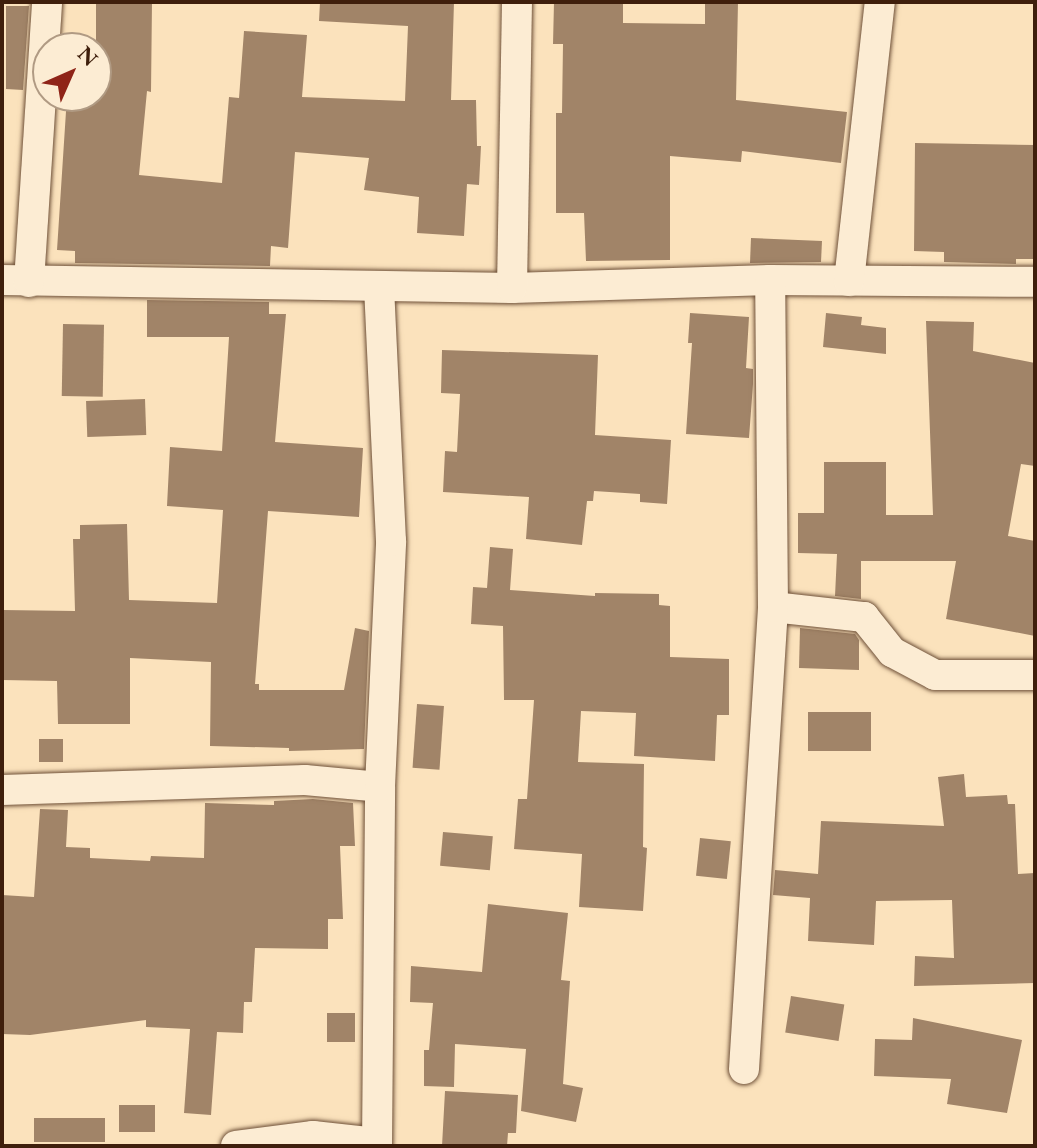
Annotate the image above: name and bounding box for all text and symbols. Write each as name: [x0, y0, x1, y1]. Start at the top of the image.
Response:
north arrow: [32, 32, 112, 112]
text: N: [71, 40, 104, 73]

